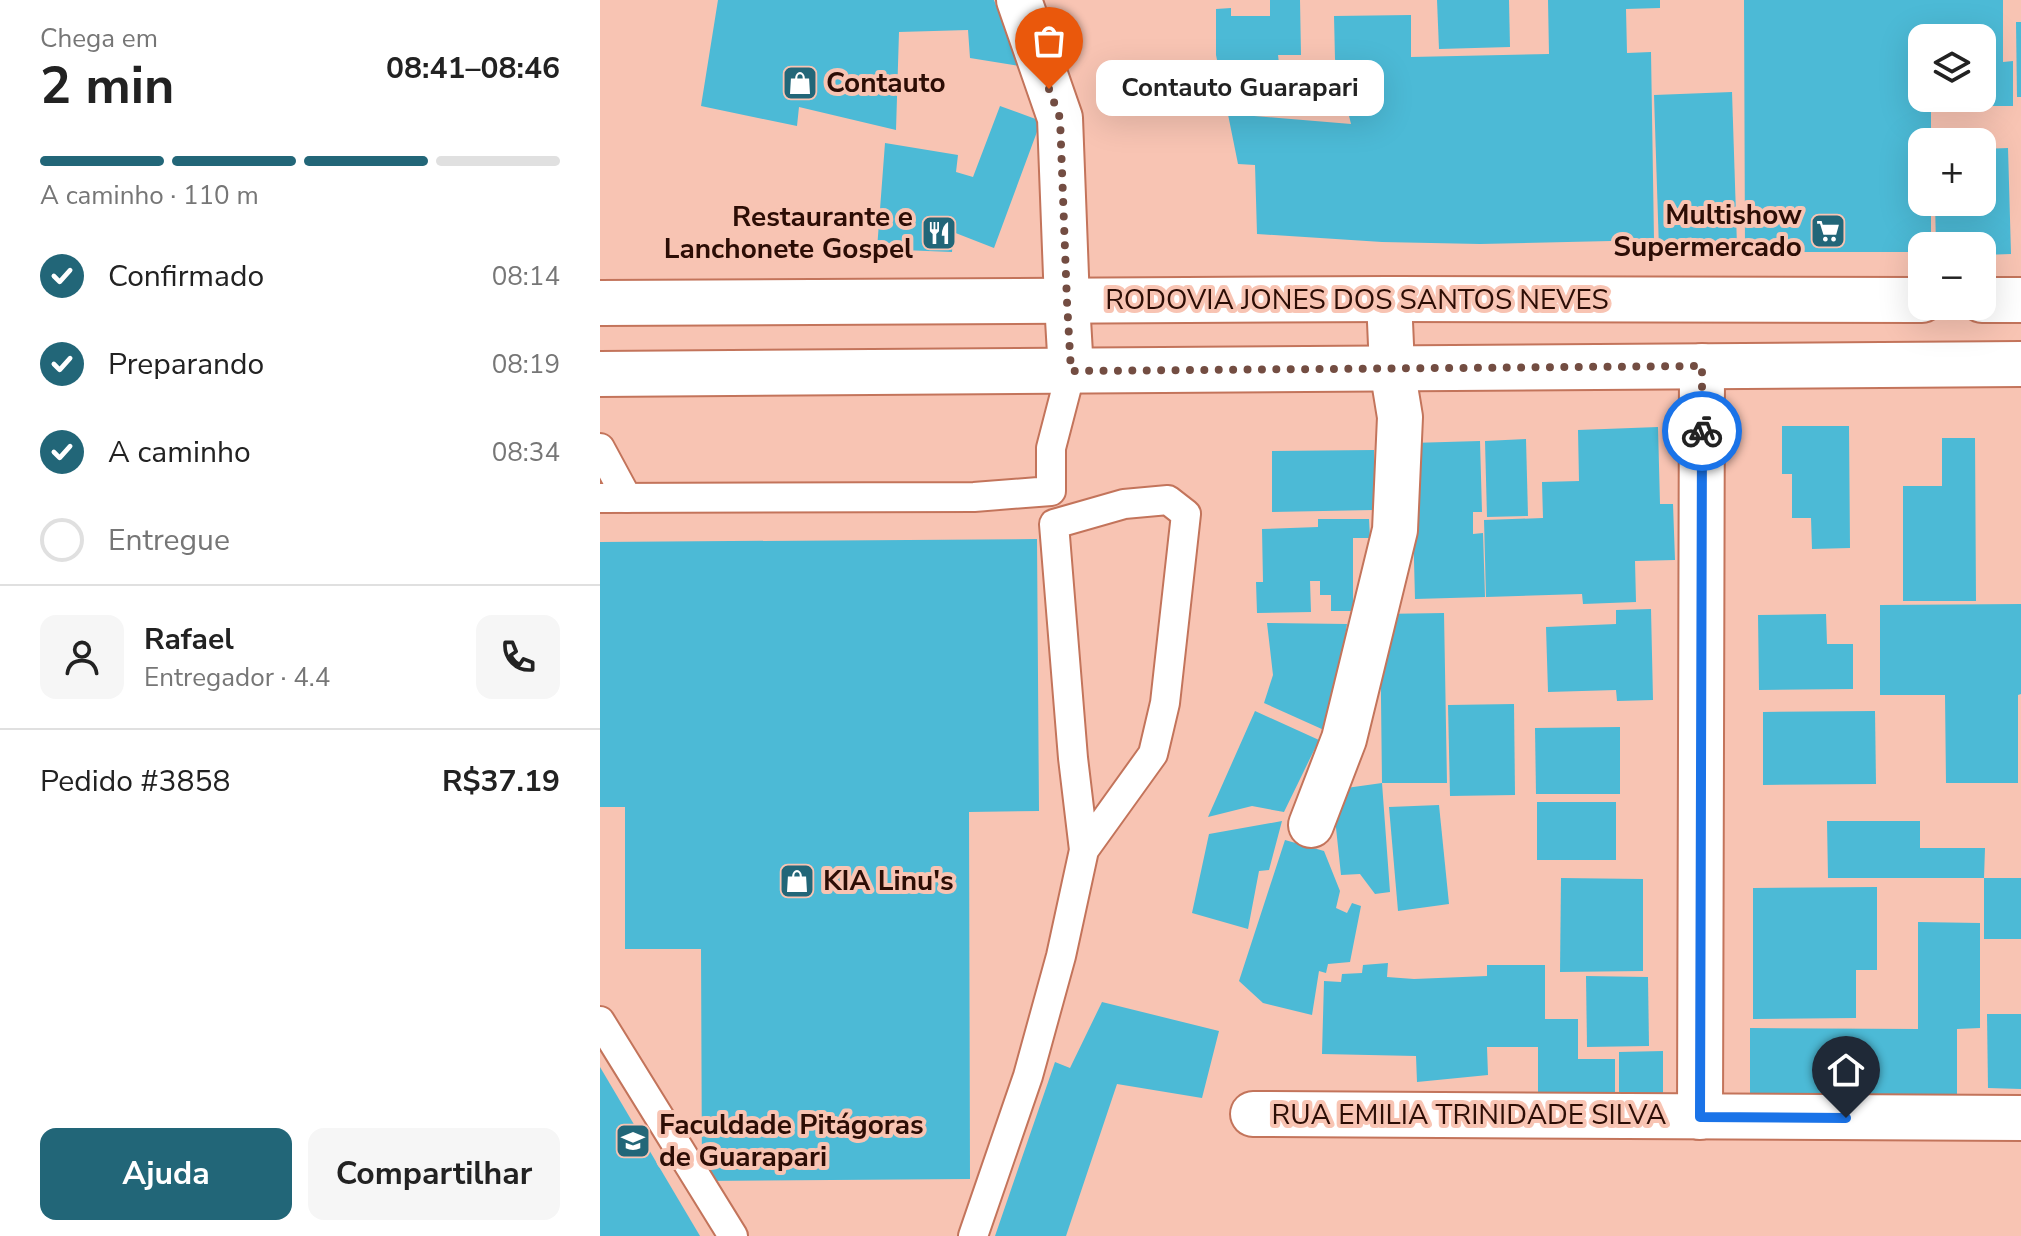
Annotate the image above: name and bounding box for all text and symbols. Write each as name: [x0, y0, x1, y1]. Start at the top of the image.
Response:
pin: [1015, 7, 1083, 89]
icon: bag: [1027, 19, 1071, 63]
text: Chega em: [40, 21, 158, 56]
map controls: [1908, 24, 1996, 320]
button: layers: [1908, 24, 1996, 112]
text: 08:41–08:46: [386, 48, 560, 89]
text: 2 min: [40, 50, 175, 121]
callout: Contauto Guarapari: [1097, 61, 1385, 117]
shop icon: Contauto: [781, 64, 819, 102]
place label: Contauto: [826, 64, 946, 102]
text: Contauto Guarapari: [1121, 70, 1359, 105]
button: +: [1908, 128, 1996, 216]
text: A caminho · 110 m: [40, 178, 259, 213]
place label: Multishow Supermercado: [1613, 196, 1802, 266]
place label: Restaurante e Lanchonete Gospel: [664, 198, 913, 268]
supermarket icon: Multishow Supermercado: [1809, 212, 1847, 250]
restaurant icon: Restaurante e Lanchonete Gospel: [920, 214, 958, 252]
button: −: [1908, 232, 1996, 320]
icon: check: [40, 254, 84, 298]
text: Confirmado: [108, 256, 264, 297]
text: 08:14: [492, 259, 560, 294]
street label: RODOVIA JONES DOS SANTOS NEVES: [1105, 281, 1609, 319]
icon: check: [40, 342, 84, 386]
text: Preparando: [108, 344, 264, 385]
text: 08:19: [492, 347, 560, 382]
courier: [1662, 391, 1742, 471]
icon: bike: [1680, 409, 1724, 453]
icon: check: [40, 430, 84, 474]
text: A caminho: [108, 432, 251, 473]
text: 08:34: [492, 435, 560, 470]
text: Entregue: [108, 520, 230, 561]
button: person: [40, 615, 124, 699]
button: phone: [476, 615, 560, 699]
text: Rafael: [144, 619, 234, 660]
text: Entregador · 4.4: [144, 660, 330, 695]
text: Pedido #3858: [40, 761, 231, 802]
text: R$37.19: [442, 761, 560, 802]
shop icon: KIA Linu's: [778, 862, 816, 900]
place label: KIA Linu's: [823, 862, 954, 900]
pin: [1812, 1036, 1880, 1118]
icon: home: [1824, 1048, 1868, 1092]
street label: RUA EMILIA TRINIDADE SILVA: [1272, 1096, 1666, 1134]
place label: Faculdade Pitágoras de Guarapari: [659, 1106, 924, 1176]
school or university icon: Faculdade Pitágoras de Guarapari: [614, 1122, 652, 1160]
button: Ajuda: [40, 1128, 292, 1220]
button: Compartilhar: [308, 1128, 560, 1220]

